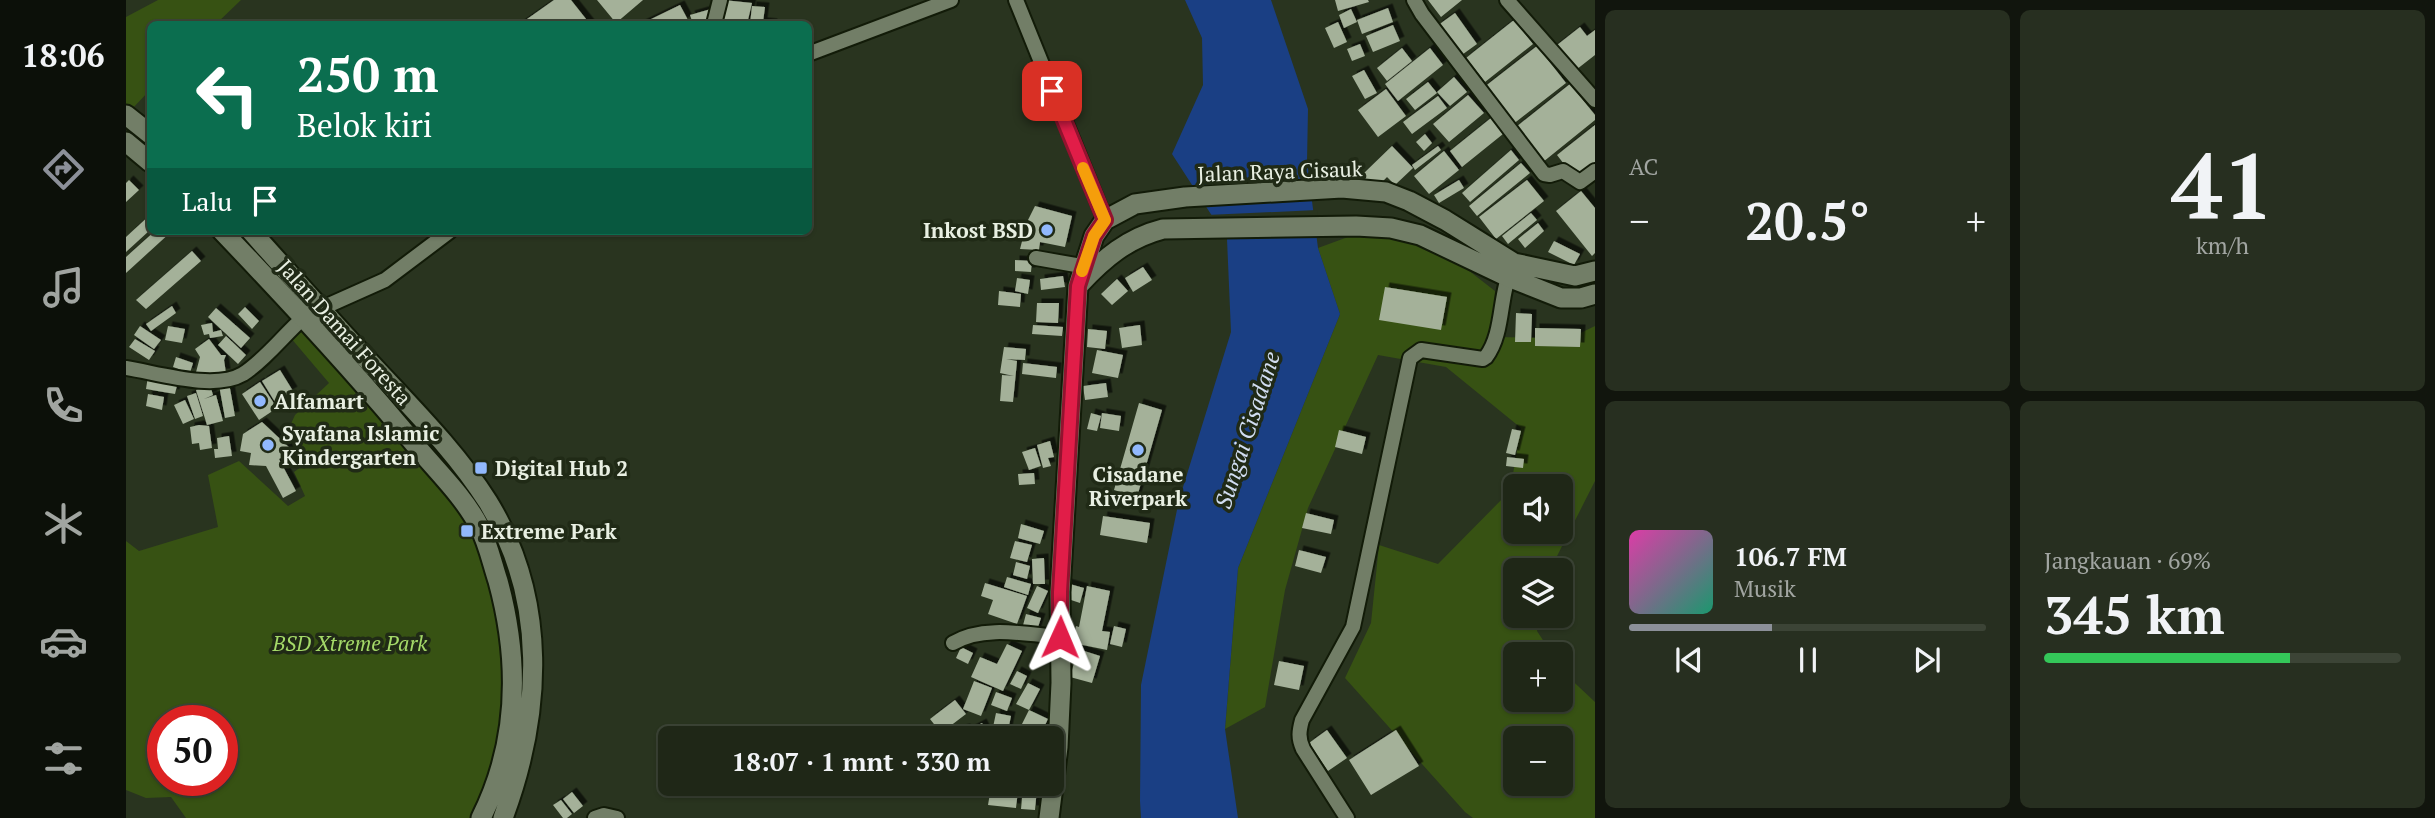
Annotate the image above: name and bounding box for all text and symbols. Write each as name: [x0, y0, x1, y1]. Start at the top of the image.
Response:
text: 18:06: [21, 34, 105, 76]
text: 250 m: [297, 41, 439, 106]
icon: left: [182, 49, 273, 140]
pin: [1022, 61, 1082, 121]
icon: arrive: [1033, 72, 1071, 110]
text: Belok kiri: [297, 104, 432, 146]
text: 41: [2171, 124, 2274, 245]
icon: directions: [39, 145, 88, 194]
text: AC: [1629, 151, 1658, 182]
street label: Jalan Raya Cisauk: [1197, 154, 1363, 188]
icon: arrive: [246, 182, 284, 220]
text: Lalu: [182, 184, 232, 218]
text: 20.5°: [1745, 186, 1870, 255]
text: −: [1629, 196, 1649, 246]
text: +: [1966, 196, 1986, 246]
place label: Inkost BSD: [923, 216, 1033, 244]
marker: Inkost BSD: [1039, 222, 1055, 238]
text: km/h: [2196, 230, 2249, 261]
street label: Jalan Damai Foresta: [272, 253, 418, 411]
icon: music: [39, 263, 88, 312]
water label: Sungai Cisadane: [1207, 347, 1287, 513]
icon: phone: [39, 381, 88, 430]
place label: Alfamart: [274, 387, 365, 415]
marker: Alfamart: [252, 393, 268, 409]
place label: Syafana Islamic Kindergarten: [282, 419, 439, 471]
marker: Syafana Islamic Kindergarten: [260, 437, 276, 453]
marker: Cisadane Riverpark: [1130, 442, 1146, 458]
place label: Digital Hub 2: [495, 454, 628, 482]
marker: Digital Hub 2: [473, 460, 489, 476]
place label: Cisadane Riverpark: [1089, 460, 1188, 512]
map controls: [1503, 474, 1573, 796]
button: sound: [1503, 474, 1573, 544]
icon: climate: [39, 499, 88, 548]
place label: Extreme Park: [481, 517, 618, 545]
marker: Extreme Park: [459, 523, 475, 539]
text: 106.7 FM: [1734, 539, 1847, 573]
text: Jangkauan · 69%: [2044, 545, 2211, 576]
button: layers: [1503, 558, 1573, 628]
text: Musik: [1734, 573, 1796, 604]
text: 345 km: [2044, 580, 2225, 649]
position arrow: [1023, 600, 1097, 674]
icon: car: [39, 617, 88, 666]
park label: BSD Xtreme Park: [272, 629, 428, 657]
icon: previous: [1670, 641, 1708, 679]
icon: pause: [1789, 641, 1827, 679]
icon: next: [1908, 641, 1946, 679]
button: +: [1503, 642, 1573, 712]
speed limit sign: 50: [147, 705, 238, 796]
button: −: [1503, 726, 1573, 796]
icon: filters: [39, 734, 88, 783]
text: 18:07 · 1 mnt · 330 m: [731, 744, 991, 778]

